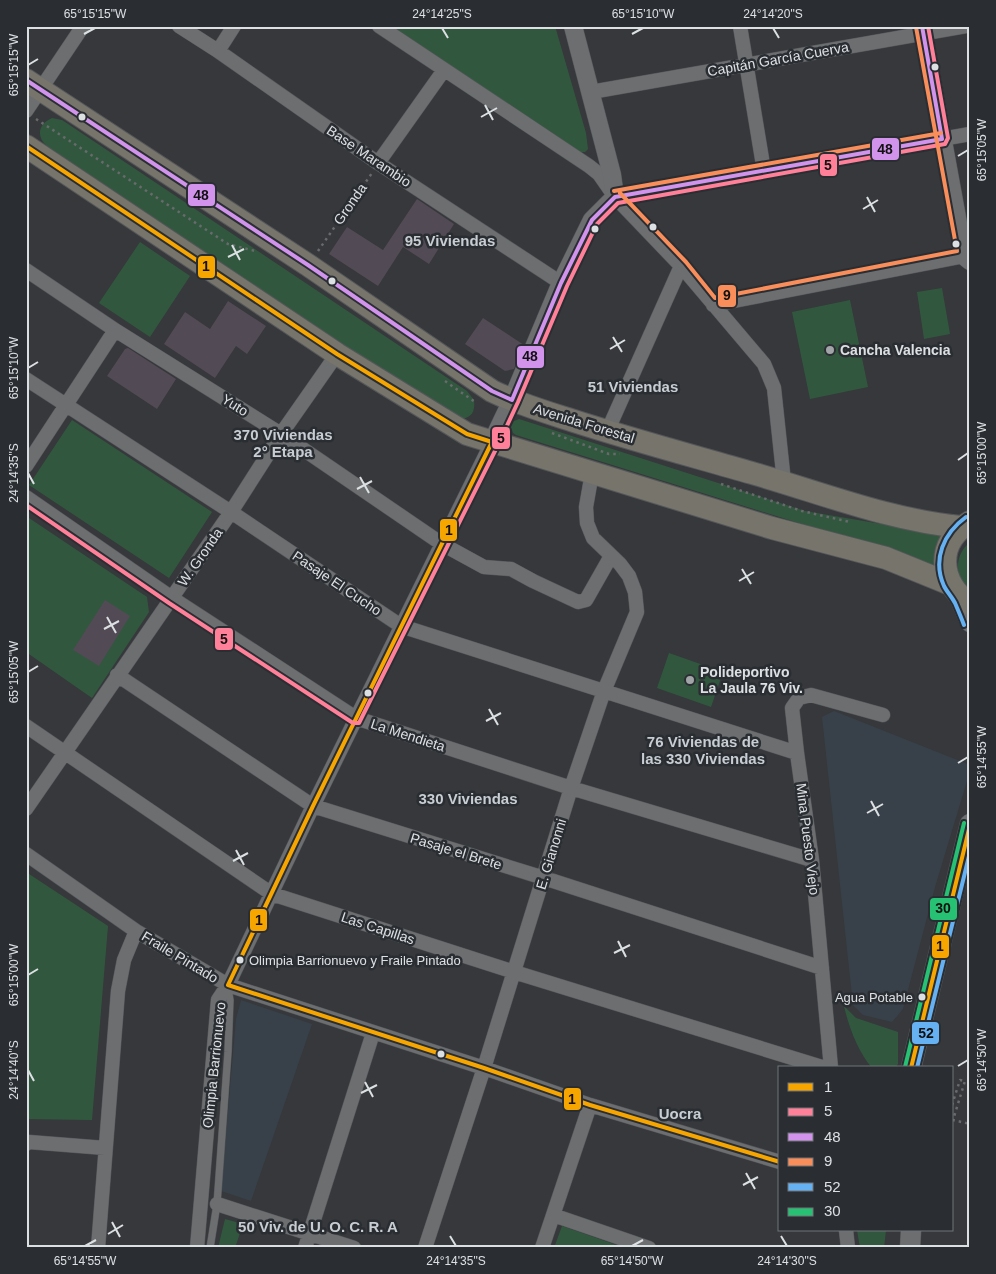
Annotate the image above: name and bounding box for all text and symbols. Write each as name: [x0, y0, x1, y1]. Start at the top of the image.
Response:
text: 65°15'15"W: [64, 7, 127, 21]
text: 24°14'25"S: [412, 7, 472, 21]
text: 65°15'10"W: [612, 7, 675, 21]
text: 24°14'20"S: [743, 7, 803, 21]
text: 65°15'15"W: [7, 33, 21, 96]
street label: Capitán García Cuerva: [706, 39, 850, 79]
unlabelled marker: [930, 62, 940, 72]
unlabelled marker: [77, 112, 87, 122]
text: 65°15'05"W: [975, 118, 989, 181]
street label: Base Marambio: [324, 122, 414, 190]
line badge: 48: [871, 137, 900, 161]
text: 48: [877, 141, 893, 157]
line badge: 5: [819, 153, 838, 177]
text: 5: [824, 157, 832, 173]
street label: Gronda: [330, 180, 370, 228]
line badge: 48: [187, 183, 216, 207]
text: 48: [193, 187, 209, 203]
unlabelled marker: [648, 222, 658, 232]
unlabelled marker: [590, 224, 600, 234]
district label: 95 Viviendas: [405, 232, 495, 249]
unlabelled marker: [951, 239, 961, 249]
line badge: 1: [197, 255, 216, 279]
text: 1: [202, 258, 210, 274]
unlabelled marker: [327, 276, 337, 286]
line badge: 9: [717, 284, 737, 308]
text: 9: [723, 287, 731, 303]
text: 65°15'10"W: [7, 336, 21, 399]
place label: Cancha Valencia: [840, 342, 951, 358]
marker: Cancha Valencia: [824, 344, 836, 356]
line badge: 48: [516, 345, 545, 369]
text: 48: [522, 348, 538, 364]
district label: 51 Viviendas: [588, 378, 678, 395]
street label: Yuto: [219, 391, 251, 419]
street label: Avenida Forestal: [532, 400, 636, 446]
text: 65°15'00"W: [975, 421, 989, 484]
district label: 370 Viviendas 2° Etapa: [234, 426, 332, 460]
line badge: 5: [491, 426, 511, 450]
text: 5: [497, 430, 505, 446]
text: 24°14'35"S: [7, 443, 21, 503]
line badge: 1: [439, 518, 458, 542]
text: 1: [445, 522, 453, 538]
street label: W. Gronda: [174, 525, 226, 589]
street label: Pasaje El Cucho: [290, 547, 385, 619]
line badge: 5: [214, 627, 234, 651]
text: 5: [220, 631, 228, 647]
text: 65°15'05"W: [7, 640, 21, 703]
place label: Polideportivo La Jaula 76 Viv.: [700, 664, 803, 696]
marker: Polideportivo La Jaula 76 Viv.: [684, 674, 696, 686]
unlabelled marker: [363, 688, 373, 698]
street label: La Mendieta: [369, 715, 447, 755]
text: 65°14'55"W: [975, 725, 989, 788]
district label: 76 Viviendas de las 330 Viviendas: [641, 733, 765, 767]
street label: Mina Puesto Viejo: [793, 782, 823, 896]
district label: 330 Viviendas: [419, 790, 517, 807]
street label: E. Gianonni: [533, 817, 569, 891]
street label: Pasaje el Brete: [408, 829, 504, 873]
line badge: 30: [929, 897, 958, 921]
text: 30: [935, 900, 951, 916]
line badge: 1: [249, 908, 268, 932]
street label: Las Capillas: [339, 909, 417, 947]
text: 1: [255, 912, 263, 928]
street label: Fraile Pintado: [139, 928, 221, 986]
line badge: 1: [931, 934, 950, 959]
text: 1: [936, 938, 944, 954]
text: 65°15'00"W: [7, 943, 21, 1006]
place label: Olimpia Barrionuevo y Fraile Pintado: [249, 953, 461, 968]
marker: Olimpia Barrionuevo y Fraile Pintado: [235, 955, 245, 965]
place label: Agua Potable: [835, 990, 913, 1005]
marker: Agua Potable: [917, 992, 927, 1002]
street label: Olimpia Barrionuevo: [199, 1001, 229, 1129]
line badge: 52: [911, 1021, 940, 1045]
text: 52: [918, 1025, 934, 1041]
text: 65°14'50"W: [975, 1028, 989, 1091]
text: 24°14'40"S: [7, 1040, 21, 1100]
unlabelled marker: [436, 1049, 446, 1059]
legend: [778, 1066, 954, 1232]
text: 1: [824, 1078, 832, 1095]
line badge: 1: [563, 1087, 582, 1111]
text: 1: [568, 1091, 576, 1107]
text: 5: [824, 1102, 832, 1119]
district label: Uocra: [659, 1105, 702, 1122]
text: 48: [824, 1128, 841, 1145]
text: 9: [824, 1152, 832, 1169]
text: 52: [824, 1178, 841, 1195]
text: 30: [824, 1202, 841, 1219]
district label: 50 Viv. de U. O. C. R. A: [238, 1218, 398, 1235]
text: 65°14'55"W: [54, 1254, 117, 1268]
text: 24°14'35"S: [426, 1254, 486, 1268]
text: 65°14'50"W: [601, 1254, 664, 1268]
text: 24°14'30"S: [757, 1254, 817, 1268]

